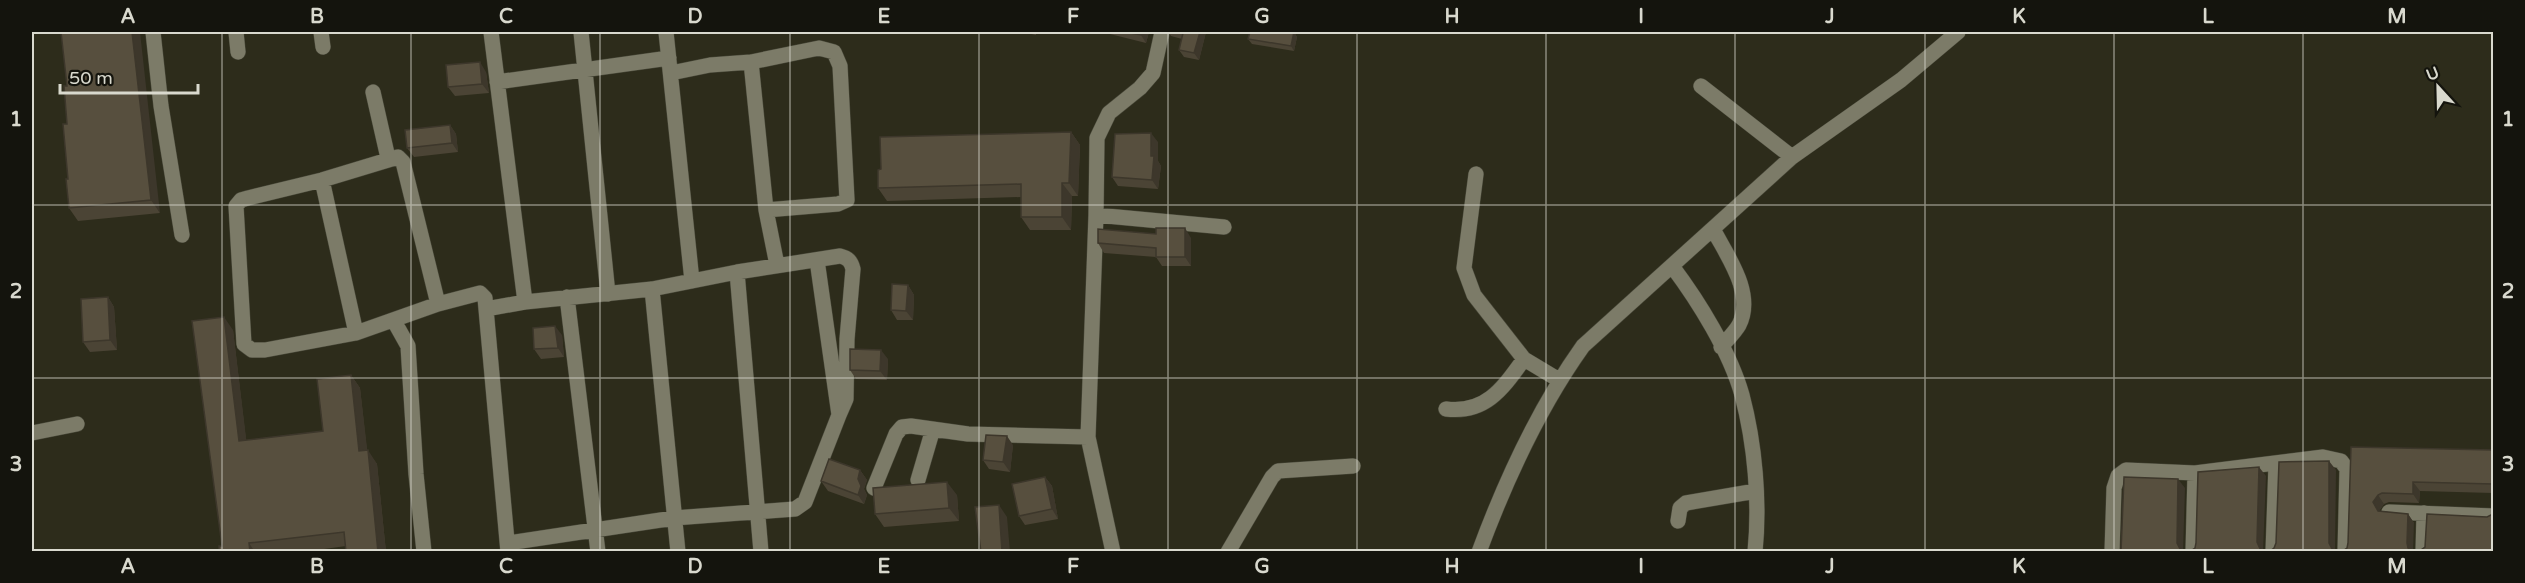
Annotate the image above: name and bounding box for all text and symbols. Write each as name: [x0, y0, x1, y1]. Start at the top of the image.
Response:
text: A: [121, 5, 136, 29]
text: B: [310, 5, 324, 29]
text: C: [499, 5, 513, 29]
text: D: [687, 5, 703, 29]
text: E: [878, 5, 891, 29]
text: F: [1067, 5, 1079, 29]
text: G: [1254, 5, 1270, 29]
text: H: [1444, 5, 1460, 29]
text: I: [1638, 5, 1644, 29]
text: J: [1824, 5, 1835, 29]
text: K: [2012, 5, 2026, 29]
text: L: [2202, 5, 2214, 29]
text: M: [2387, 5, 2407, 29]
scale bar: [60, 57, 198, 95]
north arrow: [2408, 57, 2468, 117]
text: U: [2423, 62, 2442, 86]
text: 50 m: [69, 67, 113, 89]
text: 1: [10, 108, 22, 132]
text: 1: [2502, 108, 2514, 132]
text: 2: [10, 280, 22, 304]
text: 2: [2502, 280, 2514, 304]
text: 3: [10, 453, 22, 477]
text: 3: [2502, 453, 2514, 477]
text: A: [121, 555, 136, 579]
text: B: [310, 555, 324, 579]
text: C: [499, 555, 513, 579]
text: D: [687, 555, 703, 579]
text: E: [878, 555, 891, 579]
text: F: [1067, 555, 1079, 579]
text: G: [1254, 555, 1270, 579]
text: H: [1444, 555, 1460, 579]
text: I: [1638, 555, 1644, 579]
text: J: [1824, 555, 1835, 579]
text: K: [2012, 555, 2026, 579]
text: L: [2202, 555, 2214, 579]
text: M: [2387, 555, 2407, 579]

